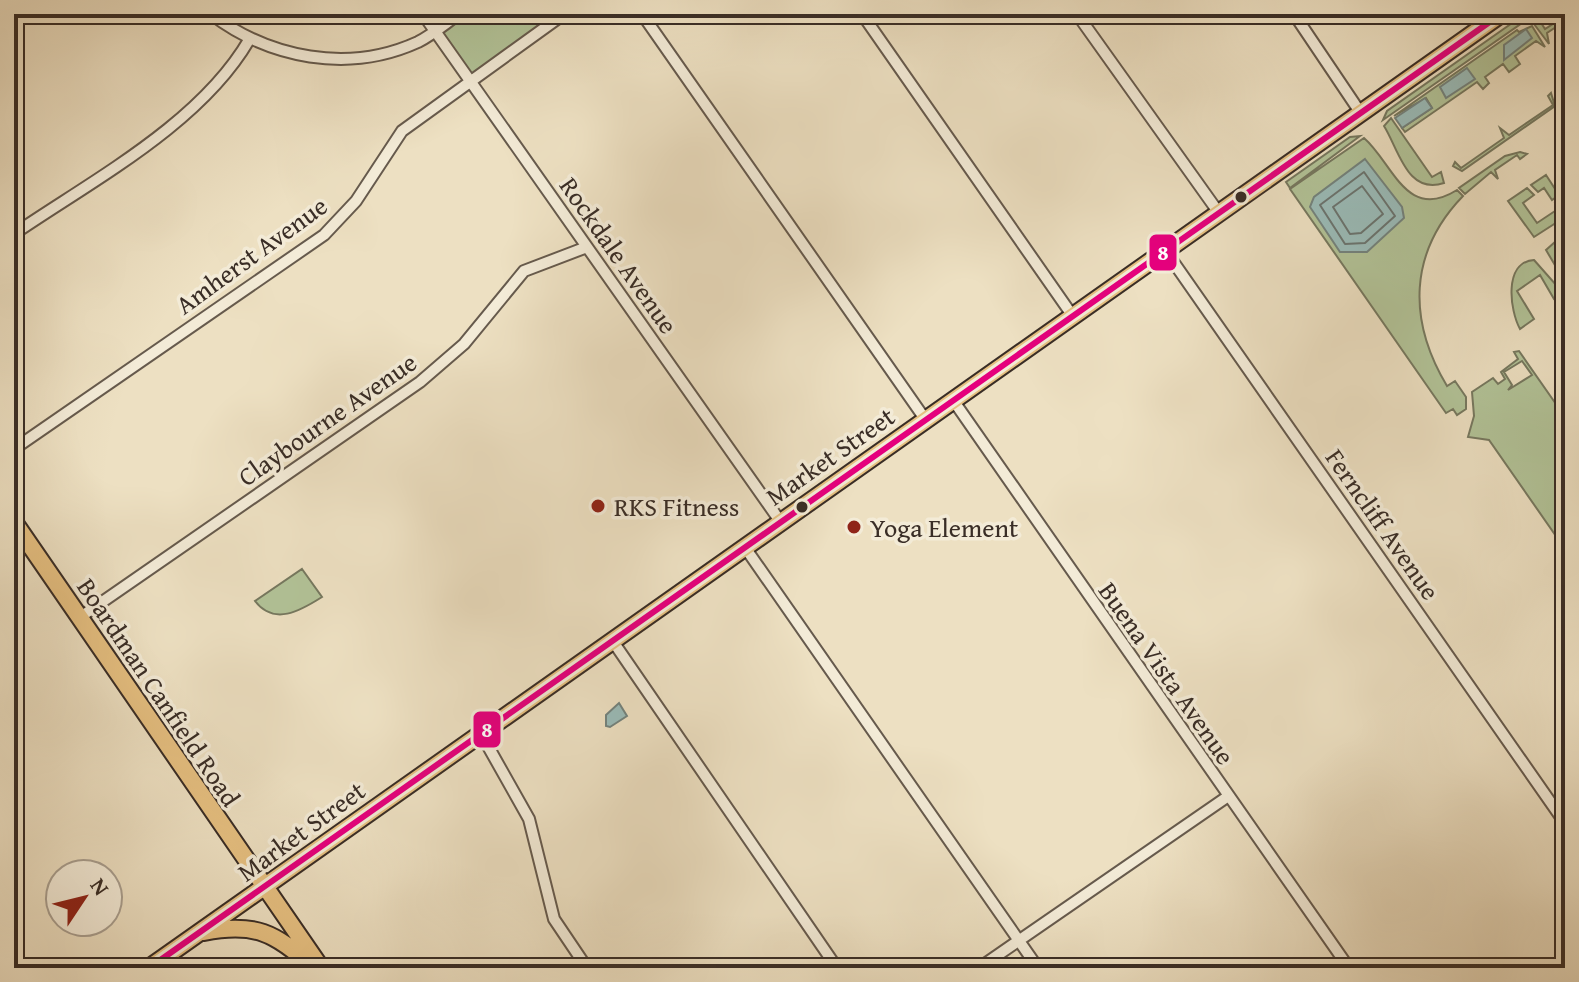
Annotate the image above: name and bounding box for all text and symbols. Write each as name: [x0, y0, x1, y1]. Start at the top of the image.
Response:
street label: Rockdale Avenue: [550, 169, 688, 341]
street label: Amherst Avenue: [167, 186, 335, 324]
unlabelled marker: [1233, 189, 1249, 205]
line badge: 8: [1148, 233, 1178, 272]
text: 8: [1157, 236, 1169, 268]
street label: Claybourne Avenue: [230, 343, 424, 495]
street label: Market Street: [757, 397, 903, 515]
street label: Ferncliff Avenue: [1316, 440, 1450, 608]
place label: RKS Fitness: [614, 487, 739, 526]
marker: RKS Fitness: [589, 497, 607, 515]
unlabelled marker: [794, 499, 810, 515]
place label: Yoga Element: [870, 508, 1018, 547]
marker: Yoga Element: [845, 518, 863, 536]
street label: Boardman Canfield Road: [68, 570, 250, 814]
street label: Buena Vista Avenue: [1089, 574, 1245, 772]
line badge: 8: [472, 710, 502, 749]
text: 8: [481, 713, 493, 745]
street label: Market Street: [229, 771, 373, 891]
north arrow: [44, 858, 124, 938]
text: N: [83, 871, 118, 902]

